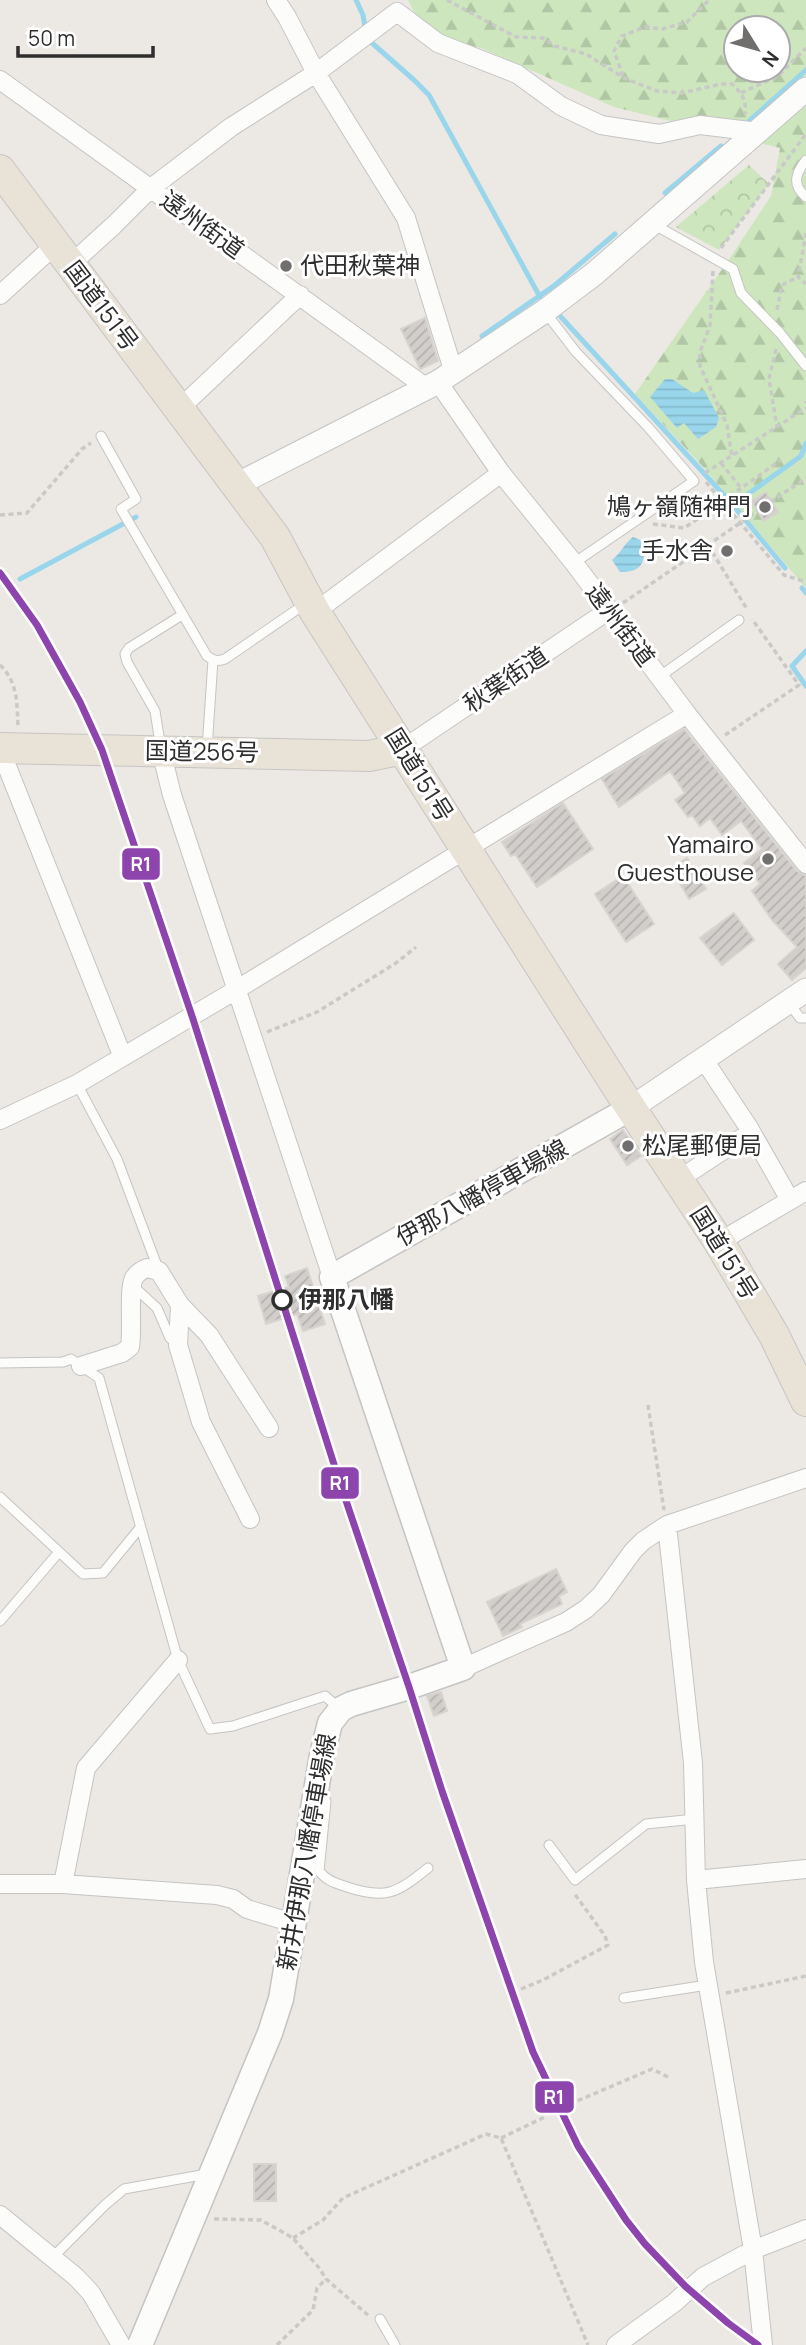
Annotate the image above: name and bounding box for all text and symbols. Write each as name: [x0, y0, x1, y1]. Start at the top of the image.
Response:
scale bar: [18, 14, 152, 58]
north arrow: [722, 14, 792, 84]
text: 50 m: [28, 24, 75, 52]
text: N: [756, 46, 785, 73]
street label: 遠州街道: [154, 182, 251, 265]
place label: 代田秋葉神: [300, 248, 420, 281]
street label: 国道151号: [58, 253, 147, 357]
marker: 代田秋葉神: [278, 258, 294, 274]
place label: 鳩ヶ嶺随神門: [607, 489, 751, 522]
marker: 鳩ヶ嶺随神門: [757, 499, 773, 515]
place label: 手水舎: [641, 533, 713, 566]
marker: 手水舎: [719, 543, 735, 559]
street label: 遠州街道: [579, 576, 663, 672]
street label: 秋葉街道: [456, 638, 554, 719]
street label: 国道151号: [379, 721, 462, 827]
street label: 国道256号: [145, 733, 260, 768]
place label: Yamairo Guesthouse: [617, 827, 754, 888]
line badge: R1: [121, 847, 161, 881]
text: R1: [131, 851, 151, 877]
marker: Yamairo Guesthouse: [760, 851, 776, 867]
place label: 松尾郵便局: [642, 1128, 762, 1161]
street label: 伊那八幡停車場線: [389, 1131, 573, 1253]
marker: 松尾郵便局: [620, 1138, 636, 1154]
street label: 国道151号: [684, 1199, 767, 1305]
place label: 伊那八幡: [298, 1282, 394, 1315]
marker: 伊那八幡: [272, 1290, 292, 1310]
line badge: R1: [320, 1466, 360, 1500]
text: R1: [330, 1470, 350, 1496]
street label: 新井伊那八幡停車場線: [268, 1731, 343, 1973]
line badge: R1: [534, 2080, 575, 2114]
text: R1: [544, 2084, 564, 2110]

